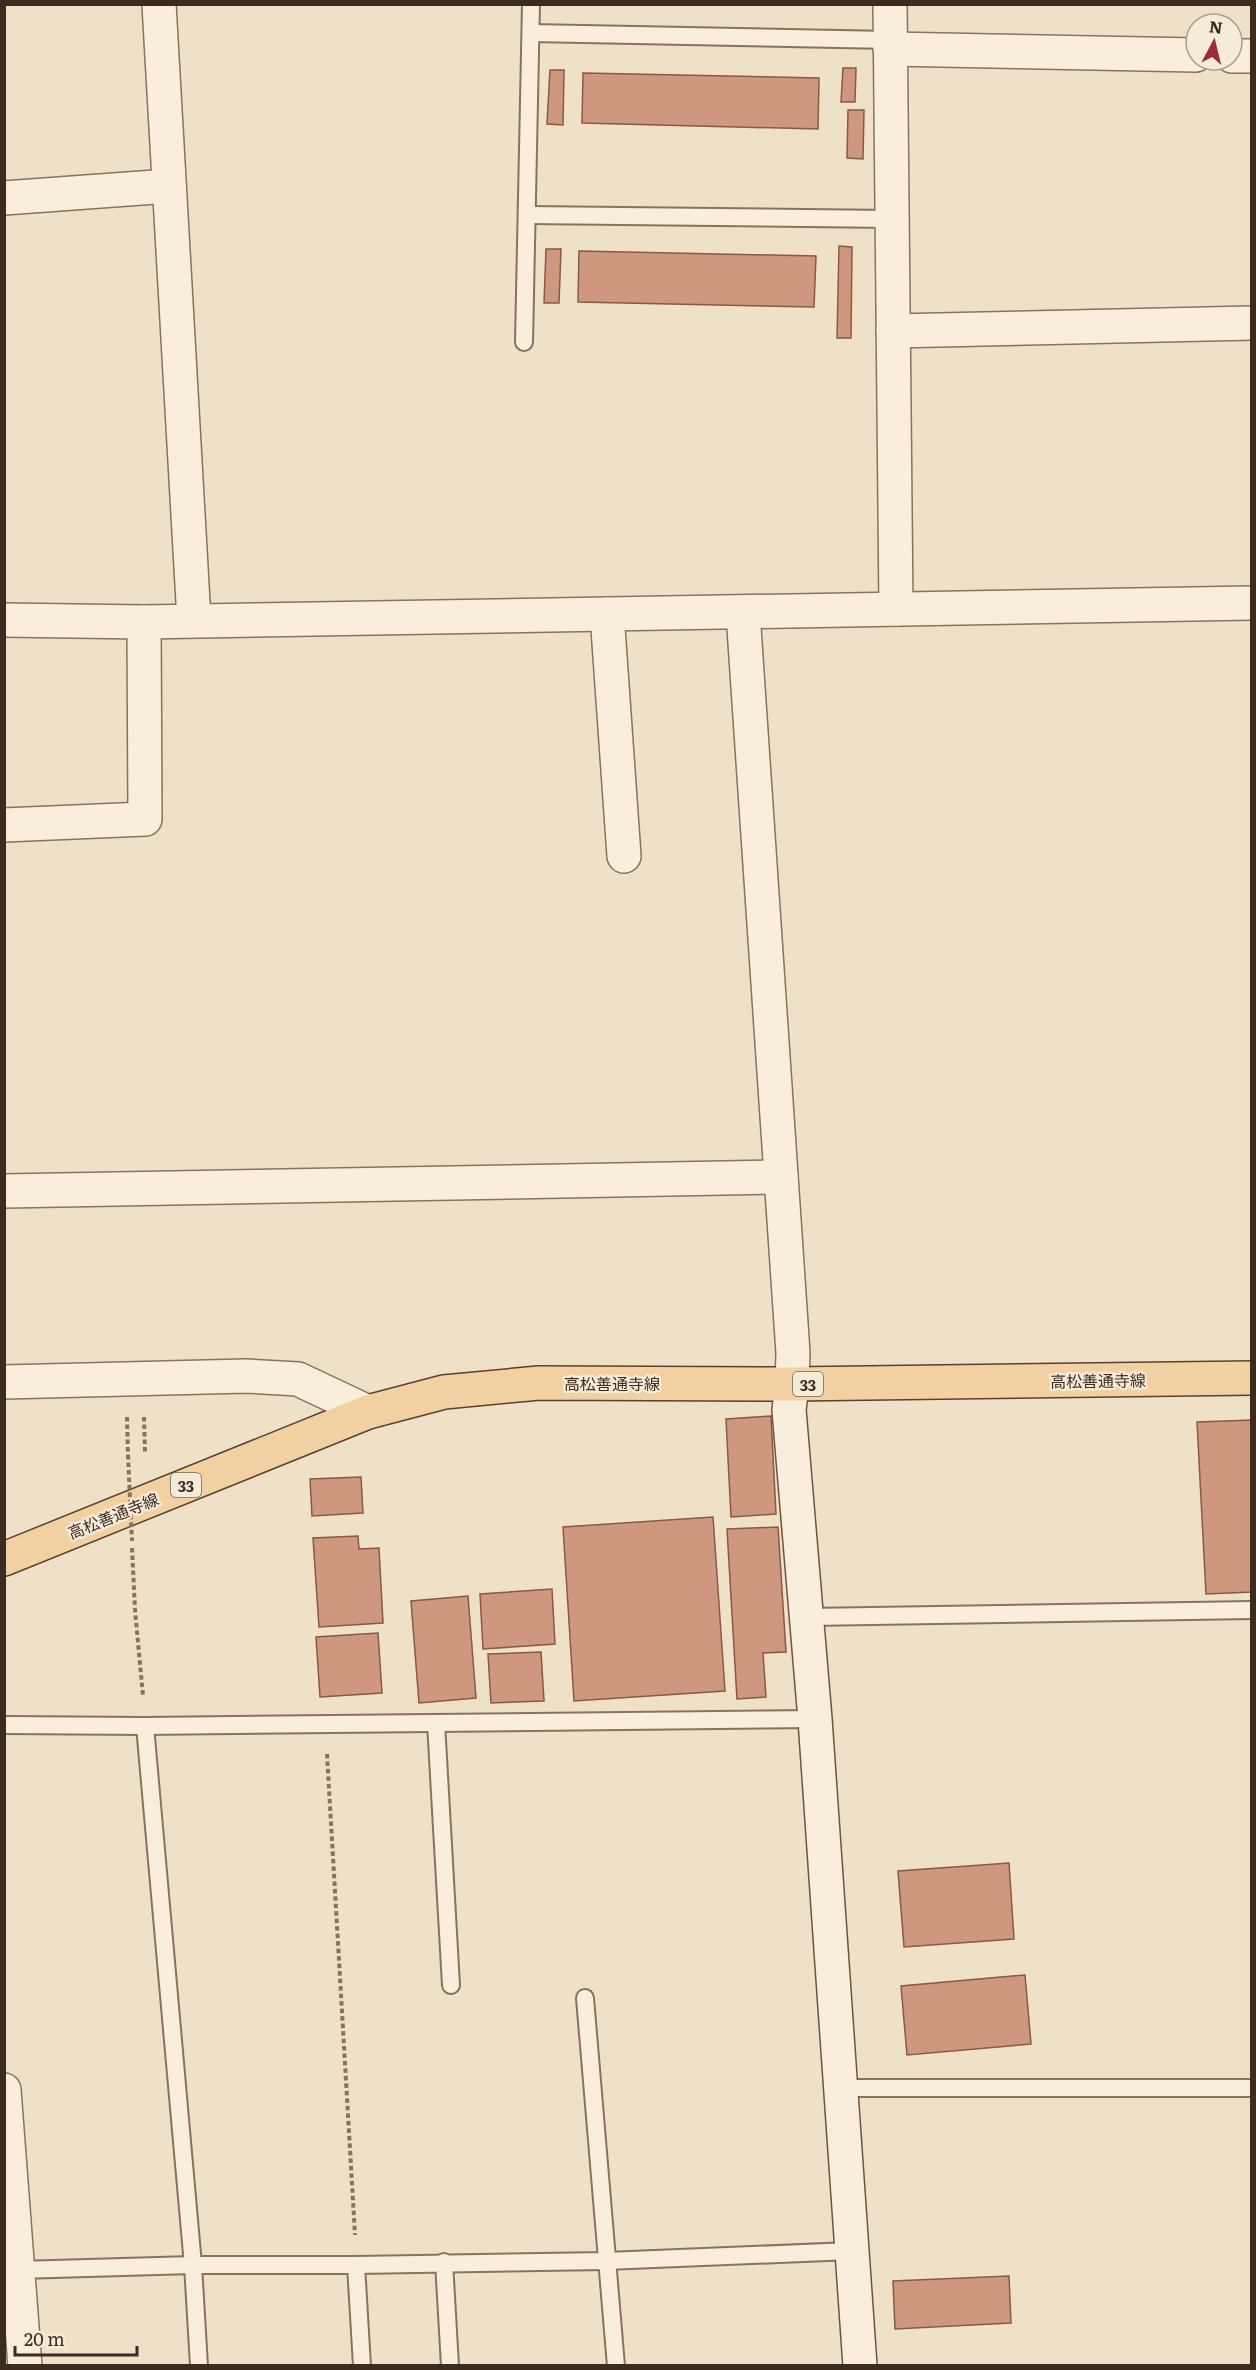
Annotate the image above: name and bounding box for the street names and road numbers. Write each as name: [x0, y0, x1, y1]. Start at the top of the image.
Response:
street label: 高松善通寺線: [1050, 1367, 1146, 1393]
street label: 高松善通寺線: [564, 1371, 660, 1395]
road number: 33: [793, 1372, 823, 1396]
road number: 33: [171, 1473, 201, 1497]
street label: 高松善通寺線: [64, 1486, 162, 1544]

